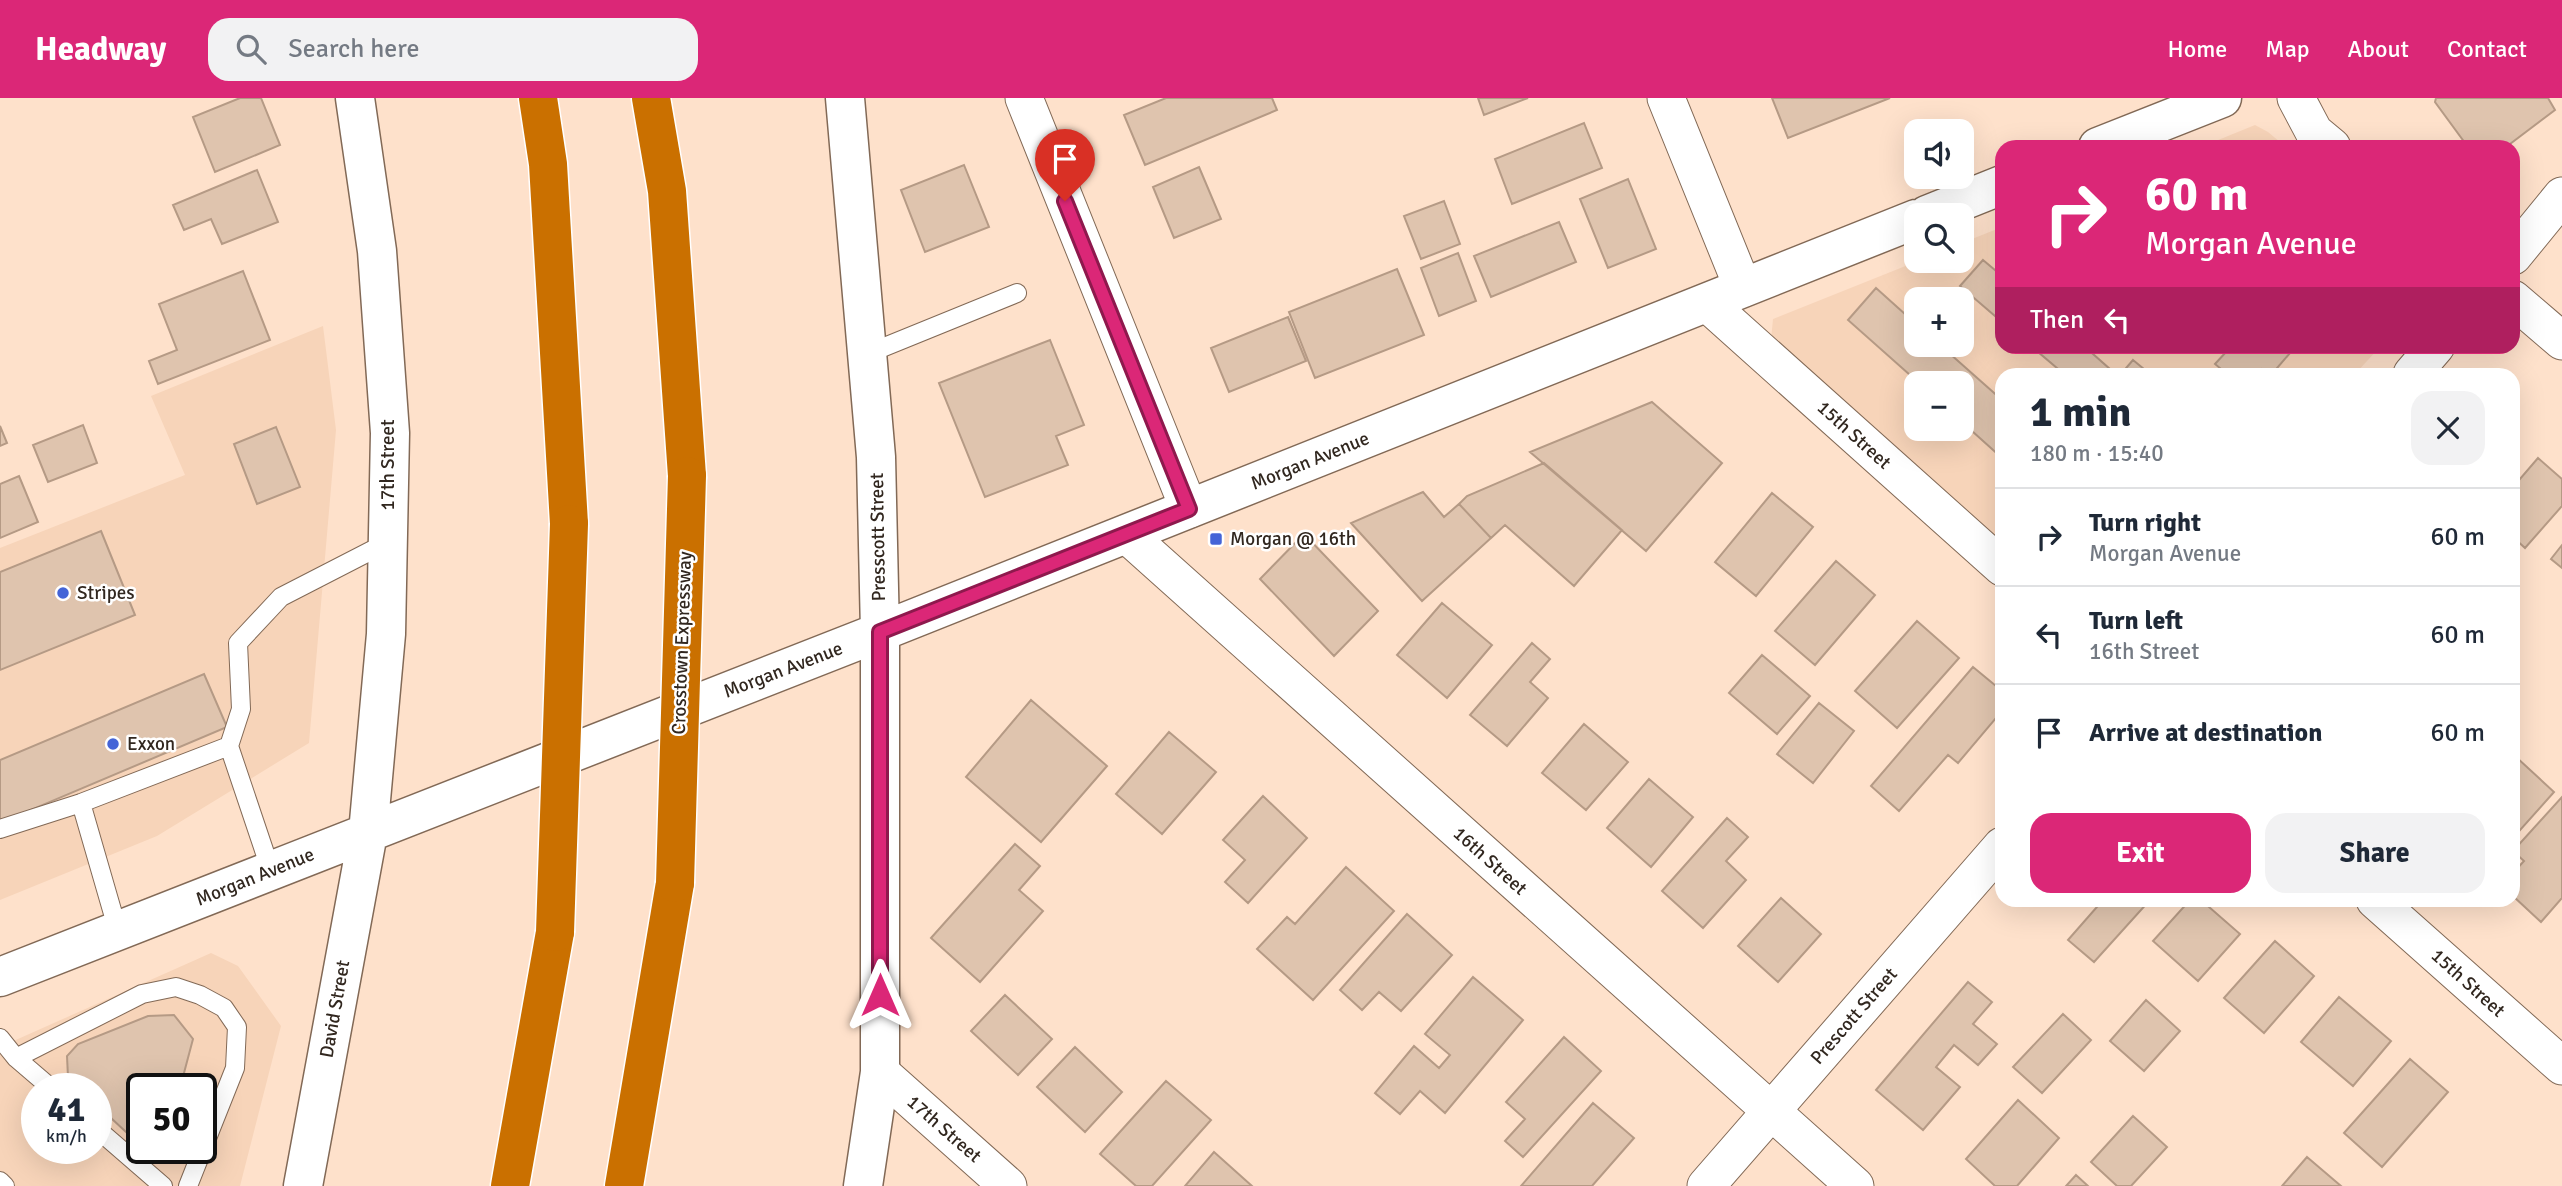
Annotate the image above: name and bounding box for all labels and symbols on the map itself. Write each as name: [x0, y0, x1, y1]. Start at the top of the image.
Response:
pin: [1035, 129, 1095, 201]
street label: 15th Street: [1812, 396, 1896, 475]
street label: 17th Street: [376, 419, 400, 511]
street label: Morgan Avenue: [1247, 426, 1373, 496]
street label: Presscott Street: [865, 472, 891, 602]
place label: Morgan @ 16th: [1230, 527, 1356, 551]
marker: Morgan @ 16th: [1208, 531, 1224, 547]
street label: Crosstown Expressway: [667, 551, 697, 735]
place label: Stripes: [77, 581, 135, 605]
marker: Stripes: [55, 585, 71, 601]
street label: Morgan Avenue: [720, 636, 846, 704]
place label: Exxon: [127, 732, 175, 756]
marker: Exxon: [105, 736, 121, 752]
street label: 16th Street: [1448, 822, 1532, 901]
street label: Morgan Avenue: [192, 842, 318, 912]
street label: 15th Street: [2426, 944, 2510, 1023]
street label: David Street: [315, 958, 355, 1060]
position arrow: [843, 958, 917, 1032]
street label: Prescott Street: [1805, 962, 1903, 1069]
speed limit sign: 50: [126, 1073, 217, 1164]
street label: 17th Street: [902, 1090, 987, 1168]

